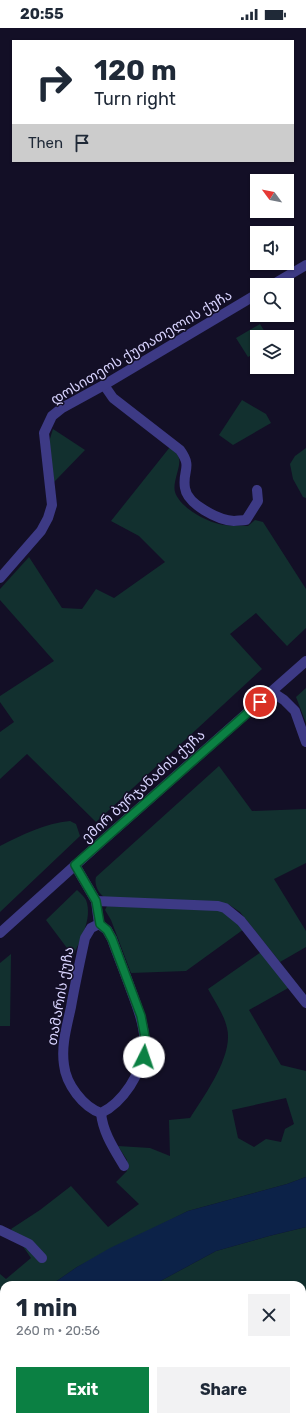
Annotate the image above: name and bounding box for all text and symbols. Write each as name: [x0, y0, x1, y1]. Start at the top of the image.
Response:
text: 20:55: [20, 5, 64, 23]
text: 120 m: [94, 54, 177, 87]
icon: right: [28, 56, 80, 108]
text: Turn right: [94, 88, 176, 110]
icon: arrive: [71, 132, 93, 154]
text: Then: [28, 134, 63, 152]
north arrow: [250, 174, 294, 218]
map controls: [250, 174, 294, 374]
button: sound: [250, 226, 294, 270]
button: search: [250, 278, 294, 322]
street label: დოსითეოს ქუთათელის ქუჩა: [47, 286, 235, 408]
button: layers: [250, 330, 294, 374]
pin: [243, 685, 277, 719]
icon: arrive: [249, 691, 271, 713]
street label: ემირ ბურჯანაძის ქუჩა: [78, 726, 209, 846]
street label: თამარის ქუჩა: [43, 945, 78, 1047]
position arrow: [123, 1036, 165, 1078]
text: 1 min: [16, 1294, 77, 1322]
button: close: [248, 1294, 290, 1336]
text: 260 m · 20:56: [16, 1323, 100, 1338]
button: Exit: [16, 1367, 149, 1413]
button: Share: [157, 1367, 290, 1413]

